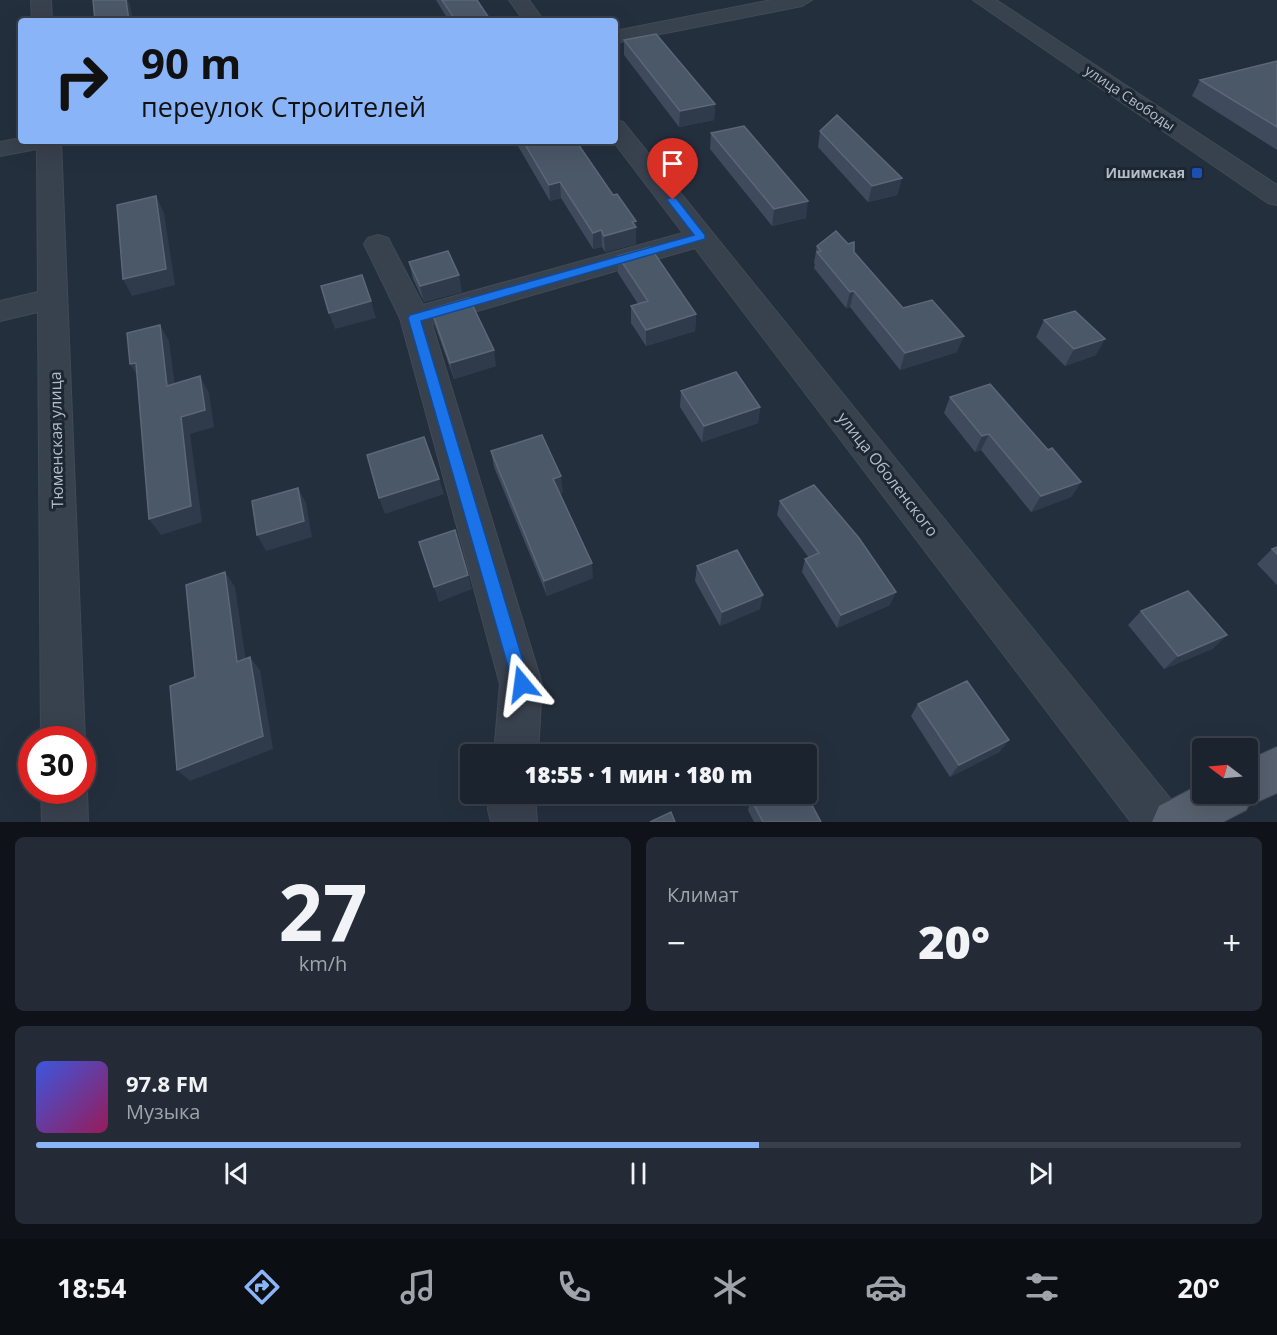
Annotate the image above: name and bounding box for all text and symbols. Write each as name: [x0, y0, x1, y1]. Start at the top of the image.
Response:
text: 90 m: [141, 34, 241, 91]
icon: right: [42, 42, 120, 120]
street label: улица Свободы: [1081, 60, 1179, 135]
text: переулок Строителей: [141, 88, 426, 125]
pin: [647, 138, 698, 200]
icon: arrive: [656, 147, 689, 180]
place label: Ишимская: [1105, 163, 1185, 182]
marker: Ишимская: [1190, 166, 1204, 180]
street label: Тюменская улица: [44, 371, 68, 509]
street label: улица Оболенского: [832, 407, 944, 541]
position arrow: [490, 652, 554, 716]
speed limit sign: 30: [18, 726, 96, 804]
north arrow: [1192, 738, 1258, 804]
map controls: [1192, 738, 1258, 804]
text: 18:55 · 1 мин · 180 m: [525, 759, 752, 789]
text: 27: [278, 858, 368, 964]
text: Климат: [667, 881, 739, 908]
text: 20°: [918, 911, 990, 972]
text: −: [667, 920, 686, 965]
text: +: [1222, 920, 1241, 965]
text: km/h: [299, 950, 347, 977]
text: 97.8 FM: [126, 1068, 209, 1098]
text: Музыка: [126, 1098, 200, 1125]
icon: previous: [220, 1157, 253, 1190]
icon: pause: [622, 1157, 655, 1190]
icon: next: [1024, 1157, 1057, 1190]
icon: directions: [241, 1266, 283, 1308]
icon: music: [397, 1266, 439, 1308]
icon: phone: [553, 1266, 595, 1308]
icon: climate: [709, 1266, 751, 1308]
icon: car: [865, 1266, 907, 1308]
icon: filters: [1021, 1266, 1063, 1308]
text: 18:54: [57, 1269, 127, 1306]
text: 20°: [1177, 1269, 1220, 1306]

